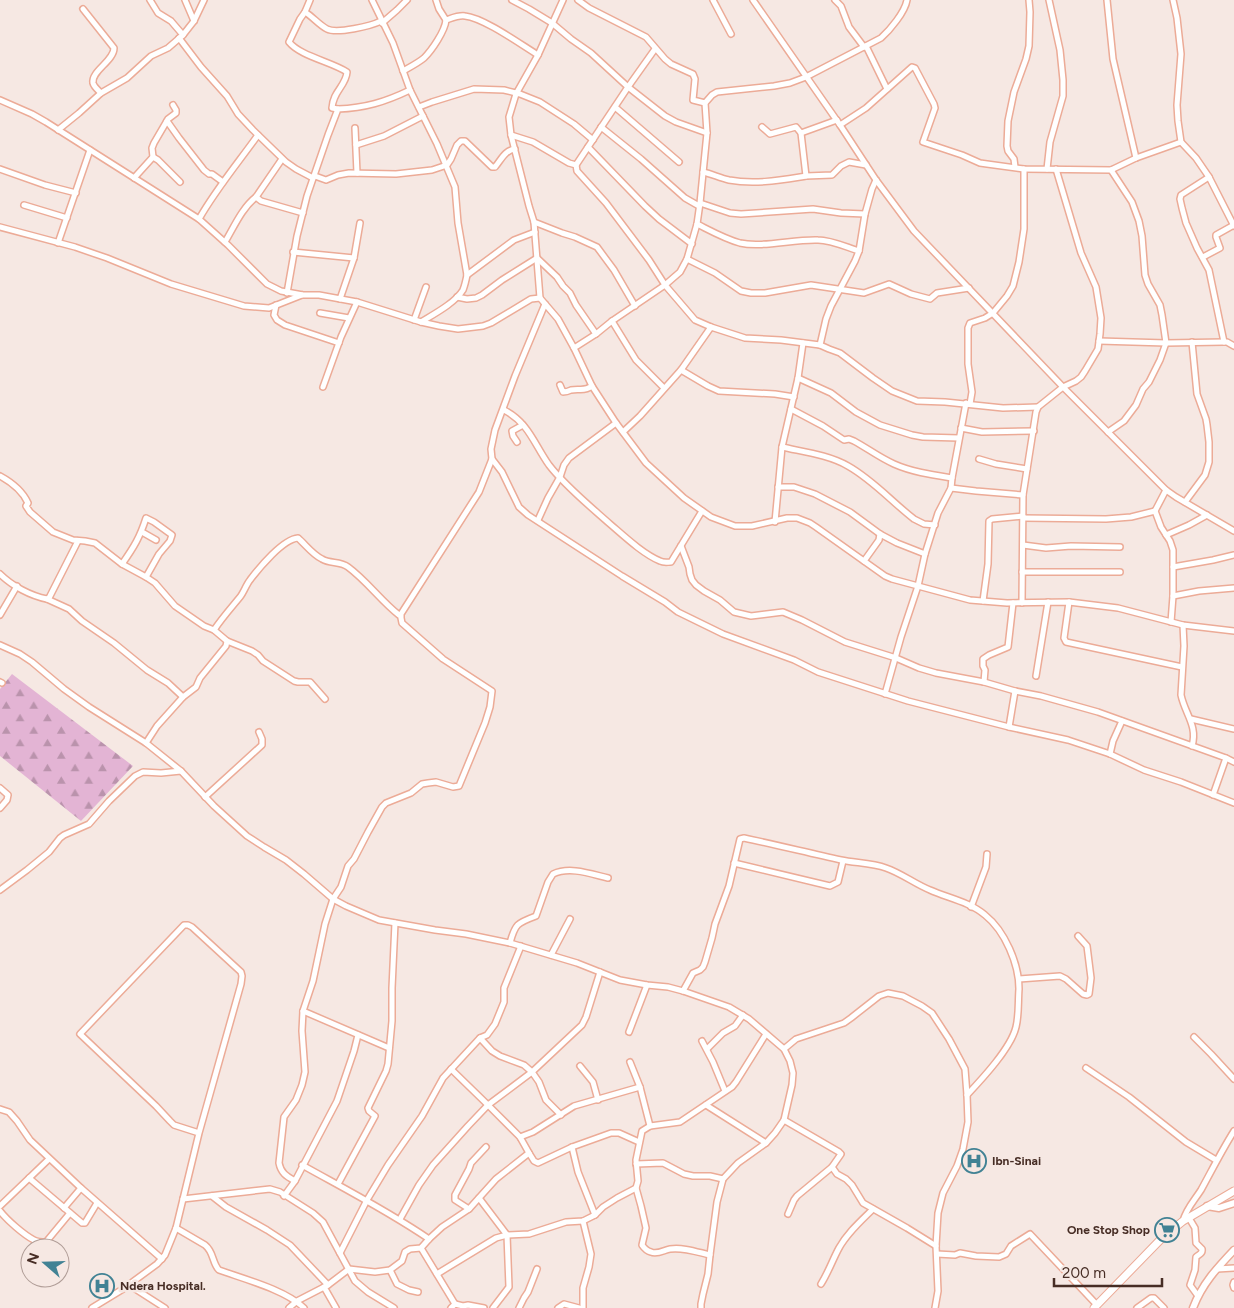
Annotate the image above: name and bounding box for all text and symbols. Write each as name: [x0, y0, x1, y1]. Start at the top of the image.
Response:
hospital icon: Ibn-Sinai: [961, 1148, 987, 1174]
place label: Ibn-Sinai: [992, 1154, 1041, 1168]
supermarket icon: One Stop Shop: [1154, 1217, 1180, 1243]
place label: One Stop Shop: [1067, 1223, 1150, 1237]
north arrow: [20, 1238, 70, 1288]
text: N: [23, 1251, 43, 1267]
scale bar: [1054, 1256, 1162, 1288]
text: 200 m: [1062, 1264, 1106, 1282]
hospital icon: Ndera Hospital.: [89, 1273, 115, 1299]
place label: Ndera Hospital.: [120, 1279, 206, 1293]

